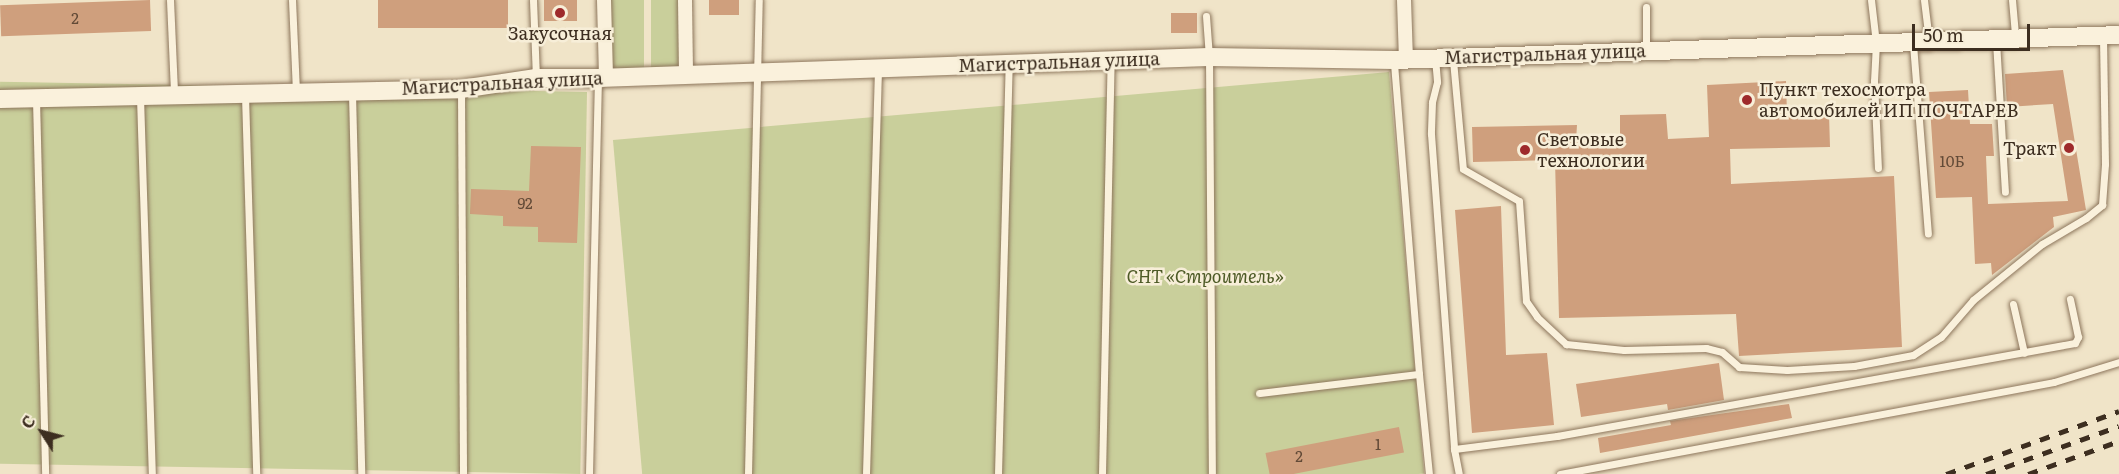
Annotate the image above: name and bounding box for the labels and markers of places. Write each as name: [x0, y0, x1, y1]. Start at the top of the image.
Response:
marker: Закусочная: [553, 6, 567, 20]
place label: Закусочная: [508, 22, 612, 44]
place label: Пункт техосмотра автомобилей ИП ПОЧТАРЕВ: [1759, 79, 2018, 122]
marker: Пункт техосмотра автомобилей ИП ПОЧТАРЕВ: [1740, 93, 1754, 107]
place label: Световые технологии: [1537, 129, 1645, 172]
place label: Тракт: [2003, 137, 2057, 159]
marker: Тракт: [2062, 141, 2076, 155]
marker: Световые технологии: [1518, 143, 1532, 157]

